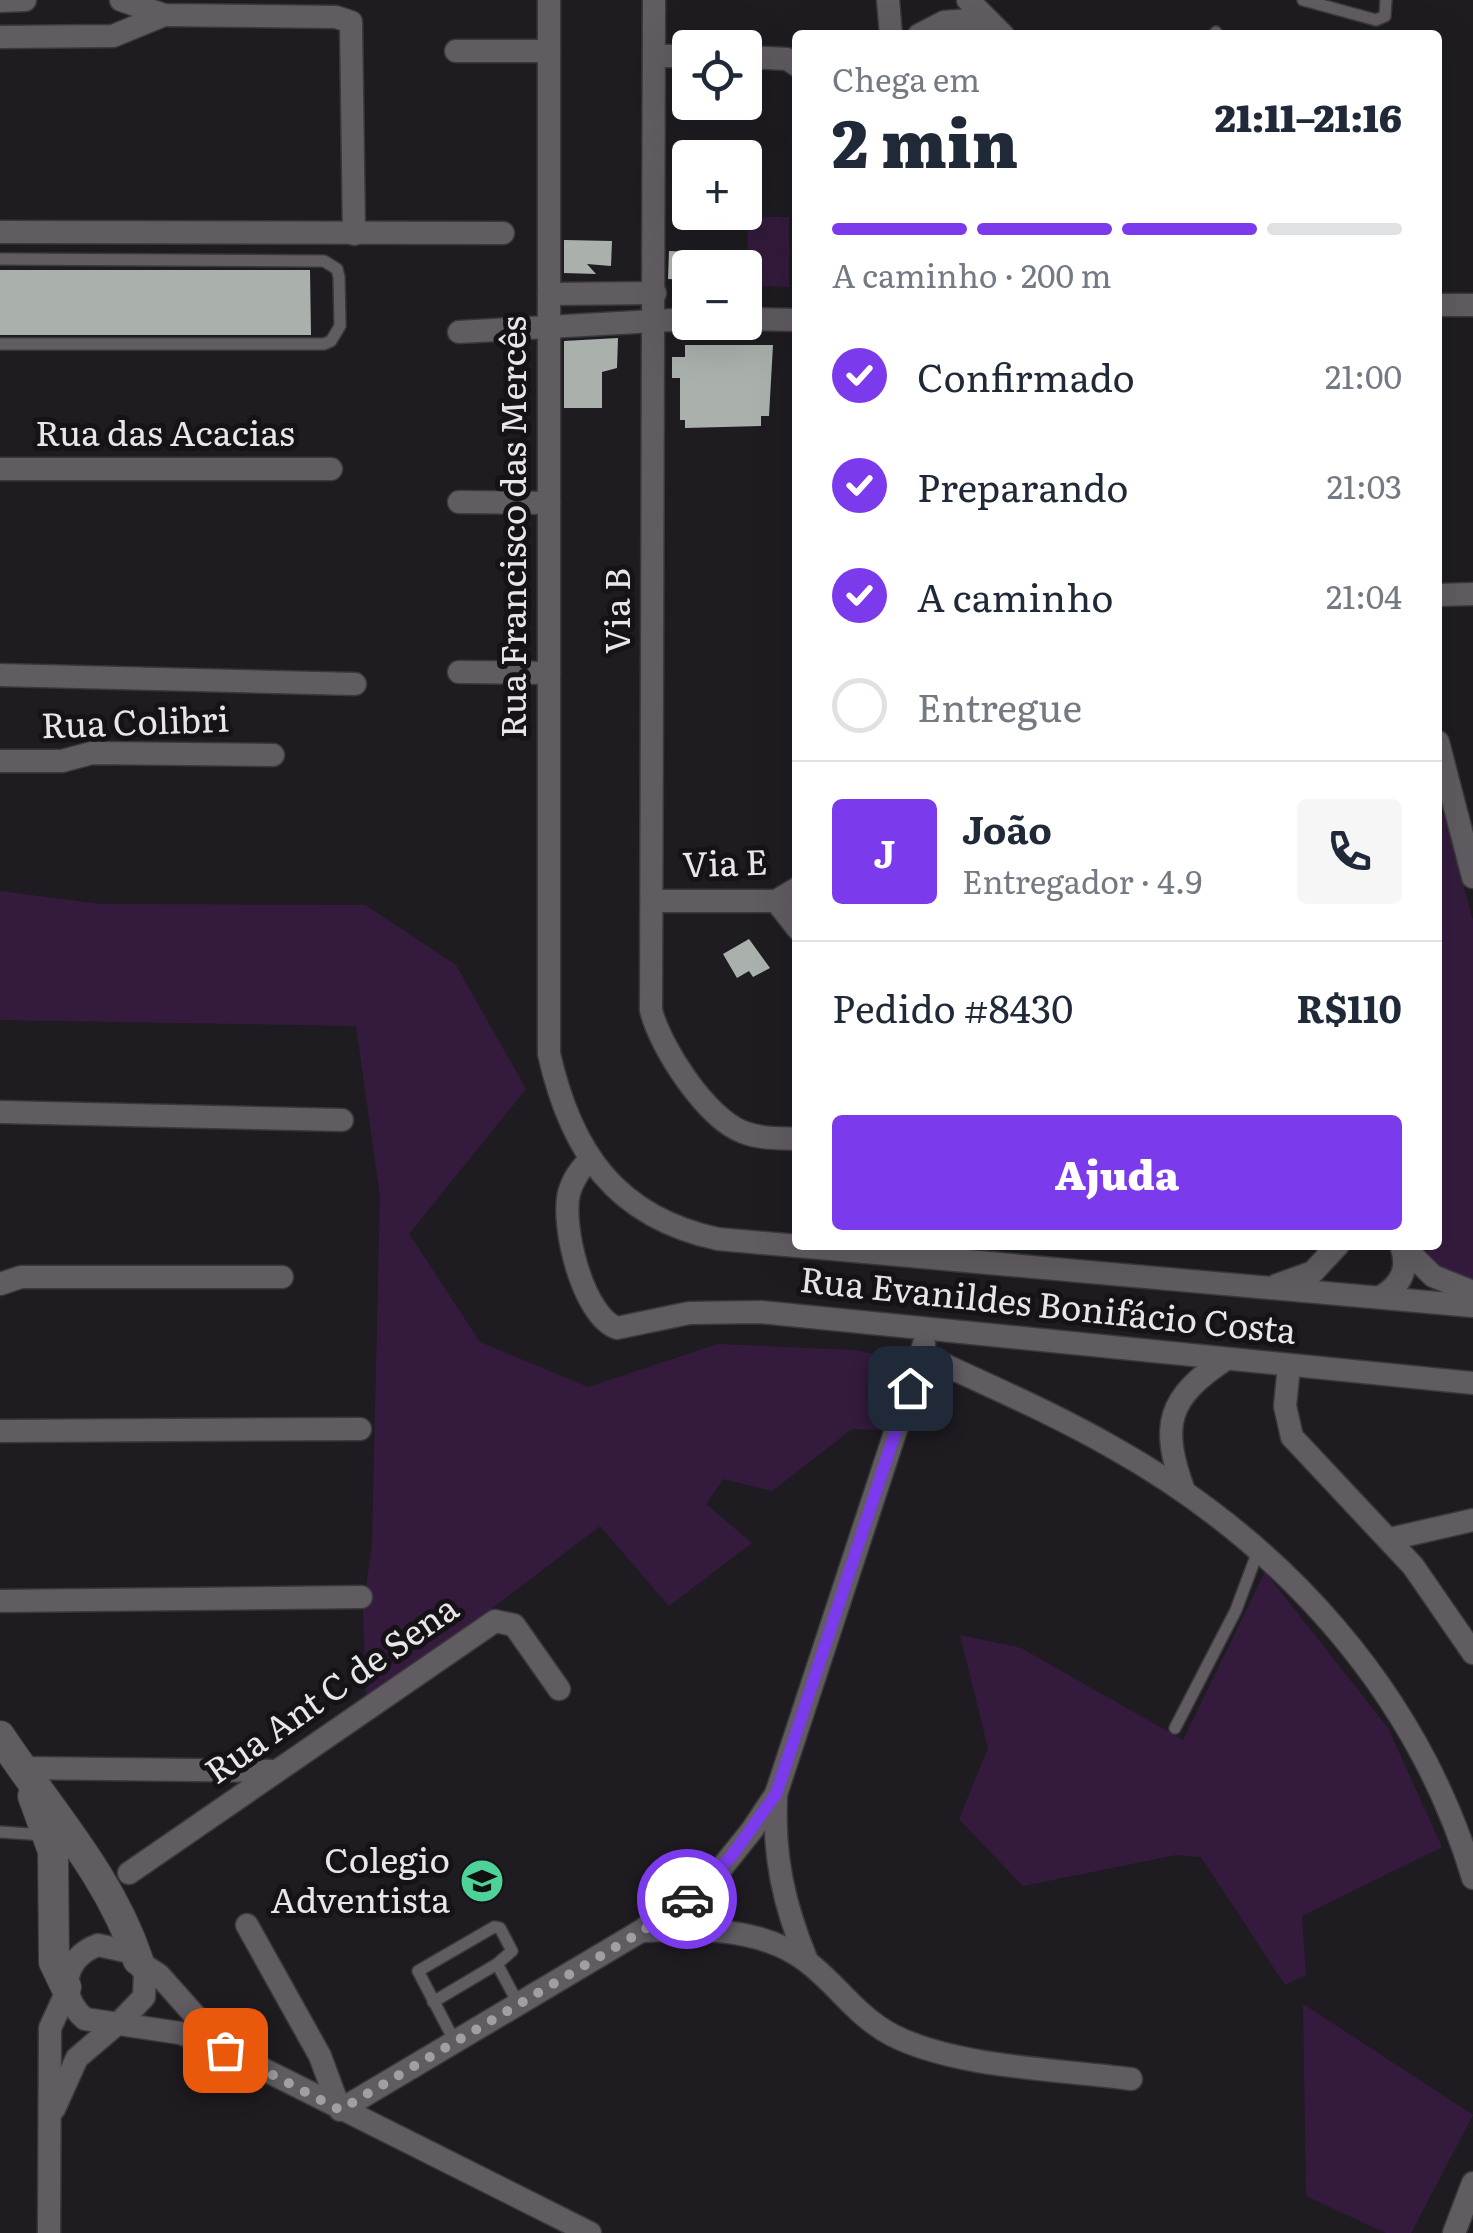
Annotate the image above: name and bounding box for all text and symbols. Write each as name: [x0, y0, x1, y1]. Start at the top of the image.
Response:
map controls: [672, 30, 762, 340]
button: locate: [672, 30, 762, 120]
text: Chega em: [832, 54, 980, 102]
text: 21:11–21:16: [1215, 87, 1402, 144]
text: 2 min: [832, 91, 1018, 188]
button: +: [672, 140, 762, 230]
button: −: [672, 250, 762, 340]
text: A caminho · 200 m: [832, 250, 1112, 298]
street label: Rua Francisco das Mercês: [485, 316, 537, 738]
text: Confirmado: [917, 347, 1135, 404]
icon: check: [832, 348, 887, 403]
text: 21:00: [1325, 351, 1402, 399]
street label: Rua das Acacias: [35, 405, 295, 457]
text: Preparando: [917, 457, 1129, 514]
icon: check: [832, 458, 887, 513]
text: 21:03: [1327, 461, 1402, 509]
text: A caminho: [917, 567, 1113, 624]
street label: Via B: [589, 568, 641, 654]
icon: check: [832, 568, 887, 623]
text: 21:04: [1326, 571, 1402, 619]
text: Entregue: [917, 677, 1082, 734]
street label: Rua Colibri: [40, 691, 230, 749]
text: João: [962, 799, 1052, 856]
button: phone: [1297, 799, 1402, 904]
text: J: [874, 823, 895, 880]
street label: Via E: [681, 834, 768, 888]
text: Entregador · 4.9: [962, 856, 1202, 904]
text: Pedido #8430: [832, 978, 1073, 1035]
text: R$110: [1296, 978, 1402, 1035]
button: Ajuda: [832, 1115, 1402, 1230]
street label: Rua Evanildes Bonifácio Costa: [798, 1251, 1299, 1355]
pin: [868, 1346, 953, 1431]
icon: home: [883, 1361, 938, 1416]
street label: Rua Ant C de Sena: [193, 1581, 468, 1794]
place label: Colegio Adventista: [270, 1832, 450, 1924]
courier: [637, 1849, 737, 1949]
school or university icon: Colegio Adventista: [459, 1858, 505, 1904]
icon: car: [660, 1872, 715, 1927]
pin: [183, 2008, 268, 2093]
icon: bag: [198, 2023, 253, 2078]

